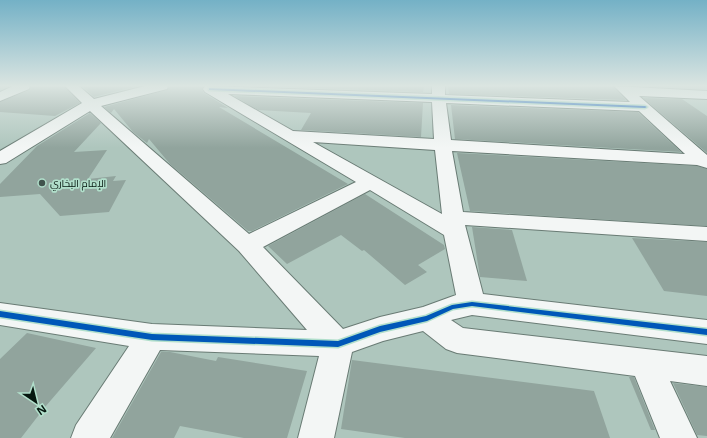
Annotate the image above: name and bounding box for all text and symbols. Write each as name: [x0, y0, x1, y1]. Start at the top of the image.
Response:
place label: الإمام البخاري: [50, 176, 106, 191]
marker: الإمام البخاري: [37, 178, 47, 188]
north arrow: [16, 382, 56, 422]
text: N: [34, 402, 50, 419]

